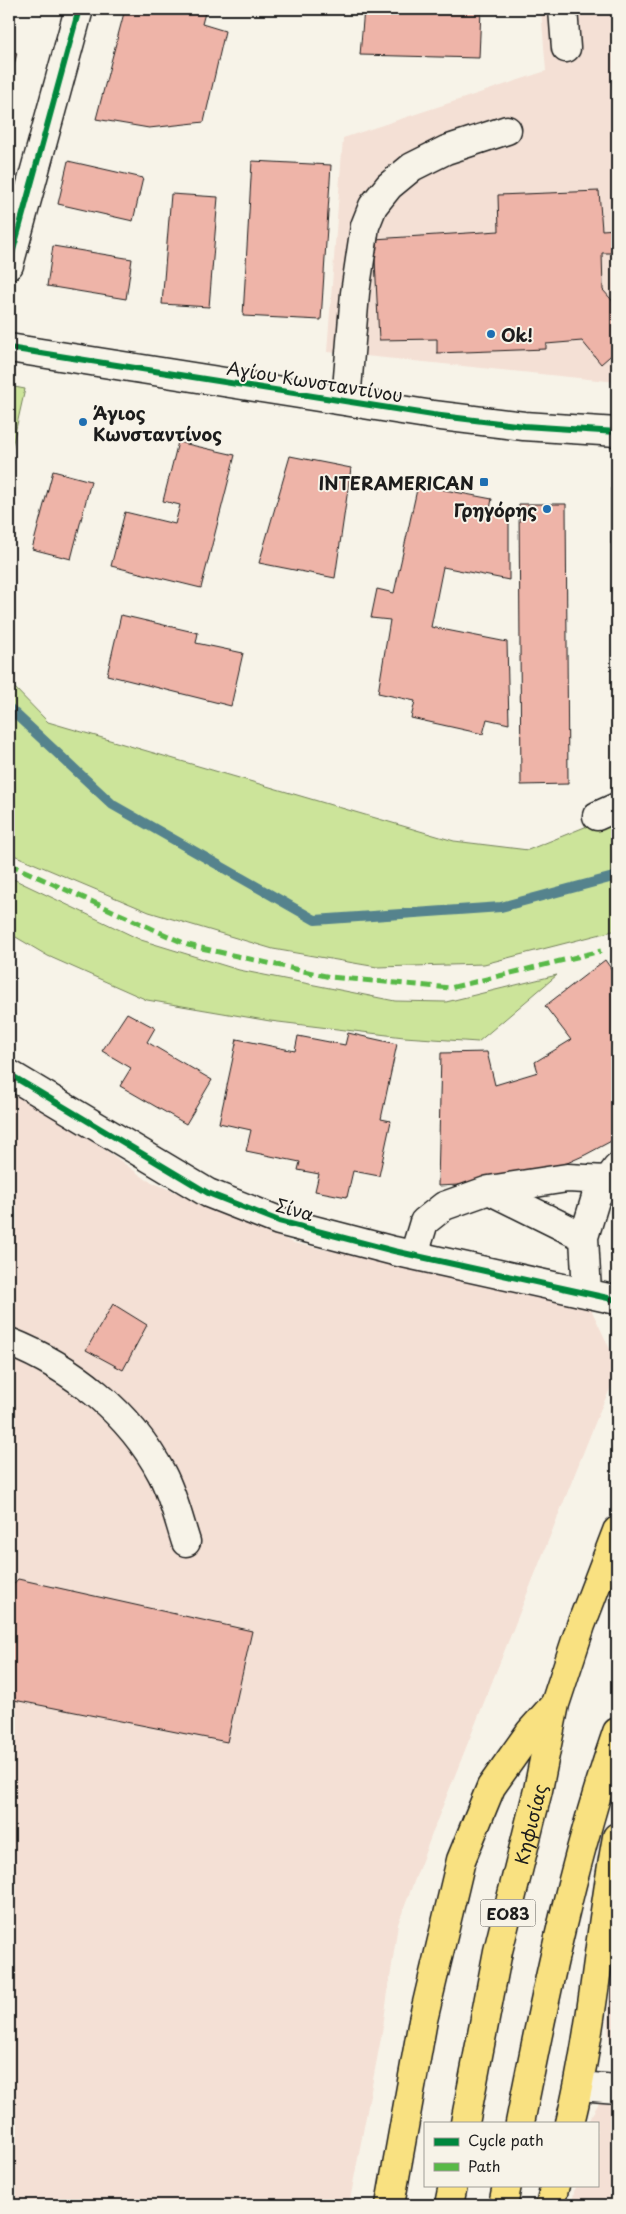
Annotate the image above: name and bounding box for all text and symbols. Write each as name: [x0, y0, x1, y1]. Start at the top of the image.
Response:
place label: Ok!: [501, 321, 533, 348]
marker: Ok!: [485, 328, 497, 340]
street label: Αγίου Κωνσταντίνου: [225, 354, 405, 408]
place label: Άγιος Κωνσταντίνος: [93, 399, 222, 447]
marker: Άγιος Κωνσταντίνος: [77, 416, 89, 428]
place label: INTERAMERICAN: [319, 469, 474, 496]
marker: INTERAMERICAN: [478, 476, 490, 488]
place label: Γρηγόρης: [454, 496, 537, 523]
marker: Γρηγόρης: [541, 503, 553, 515]
street label: Σίνα: [273, 1191, 317, 1227]
street label: Κηφισίας: [507, 1781, 552, 1867]
road number: ΕΟ83: [480, 1900, 536, 1926]
legend: [424, 2122, 598, 2186]
text: Cycle path: [468, 2128, 544, 2151]
text: Path: [468, 2154, 500, 2177]

